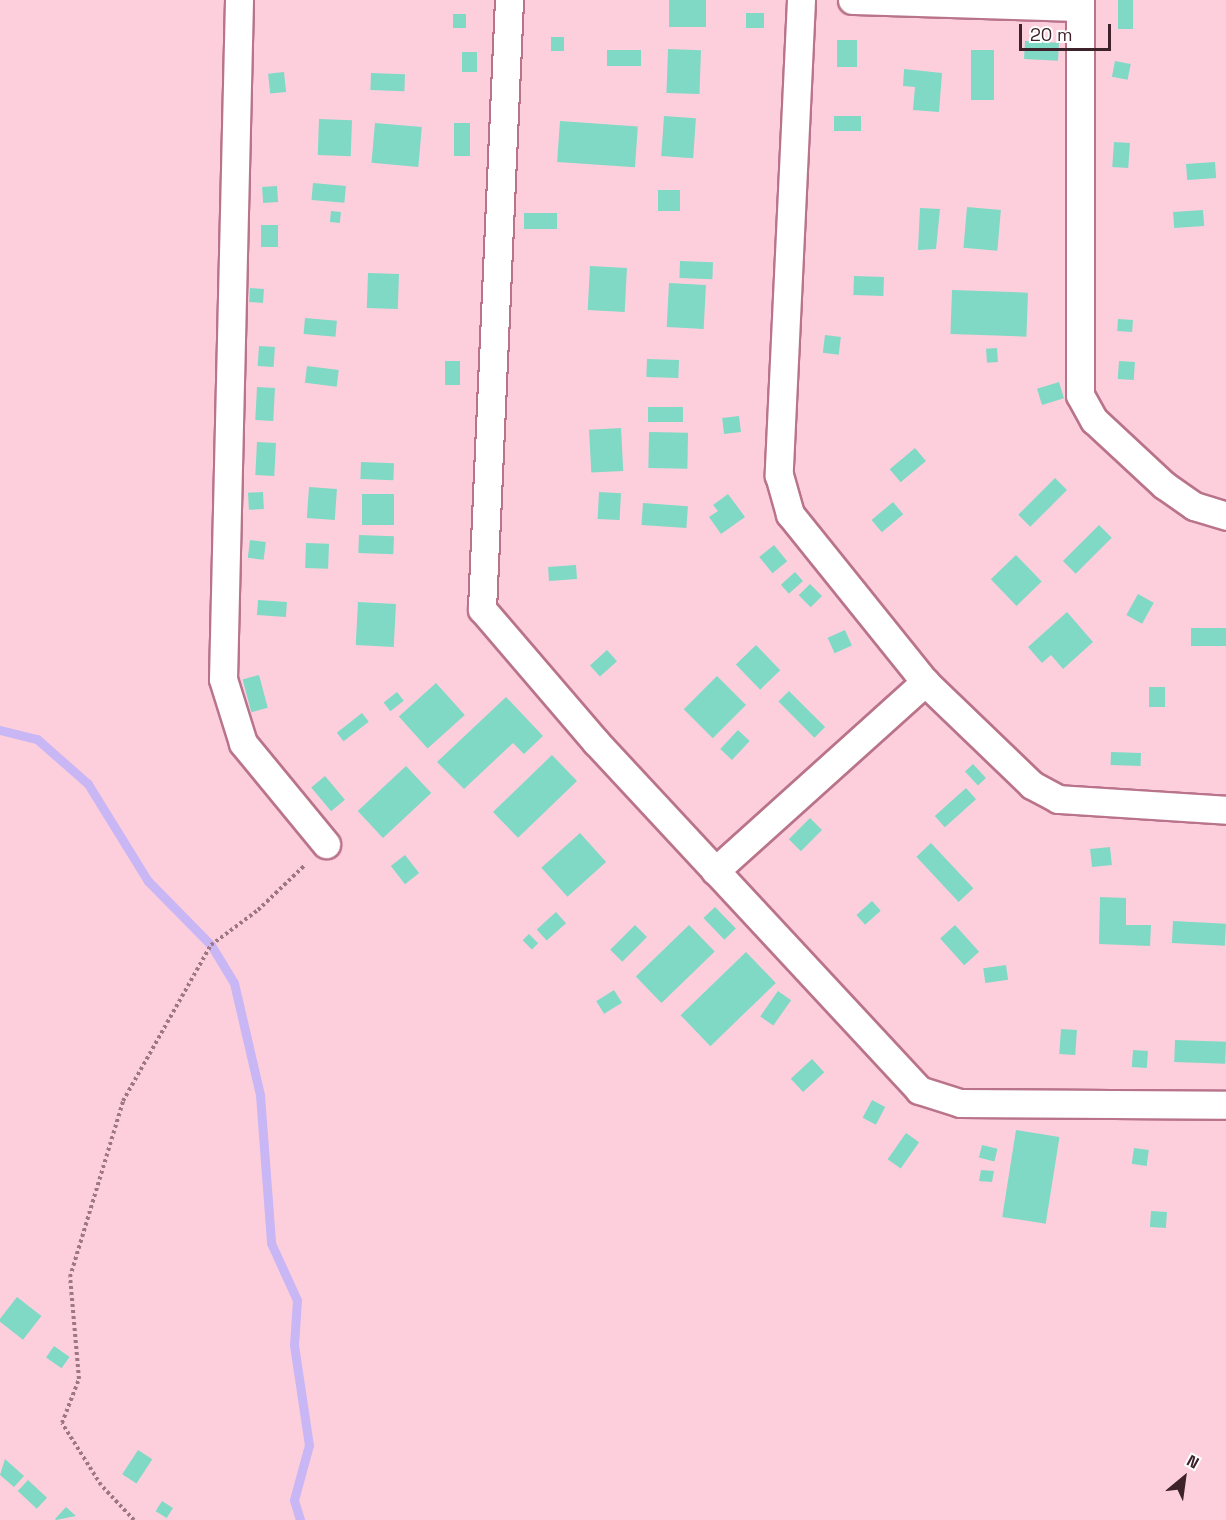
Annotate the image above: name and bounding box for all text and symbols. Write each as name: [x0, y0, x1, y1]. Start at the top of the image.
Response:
scale bar: [1022, 12, 1114, 50]
text: 20 m: [1030, 23, 1073, 46]
north arrow: [1154, 1448, 1214, 1508]
text: N: [1183, 1450, 1203, 1474]

